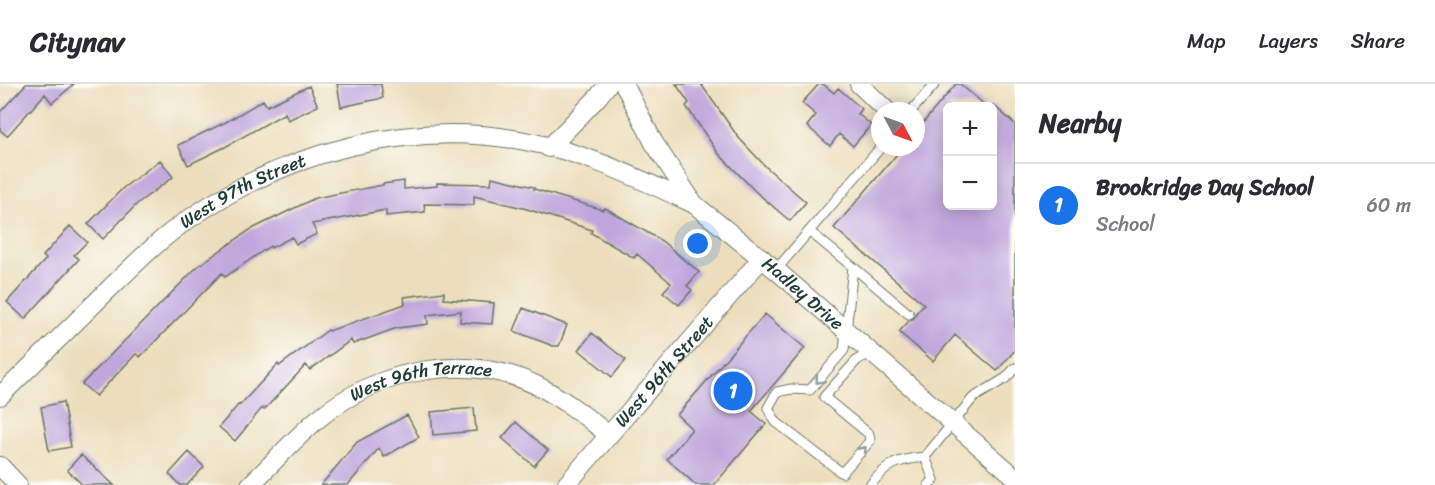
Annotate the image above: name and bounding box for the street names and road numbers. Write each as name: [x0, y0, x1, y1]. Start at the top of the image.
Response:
street label: West 97th Street: [173, 145, 310, 237]
street label: Hadley Drive: [755, 248, 851, 338]
street label: West 96th Street: [606, 308, 722, 435]
street label: West 96th Terrace: [344, 352, 495, 410]

